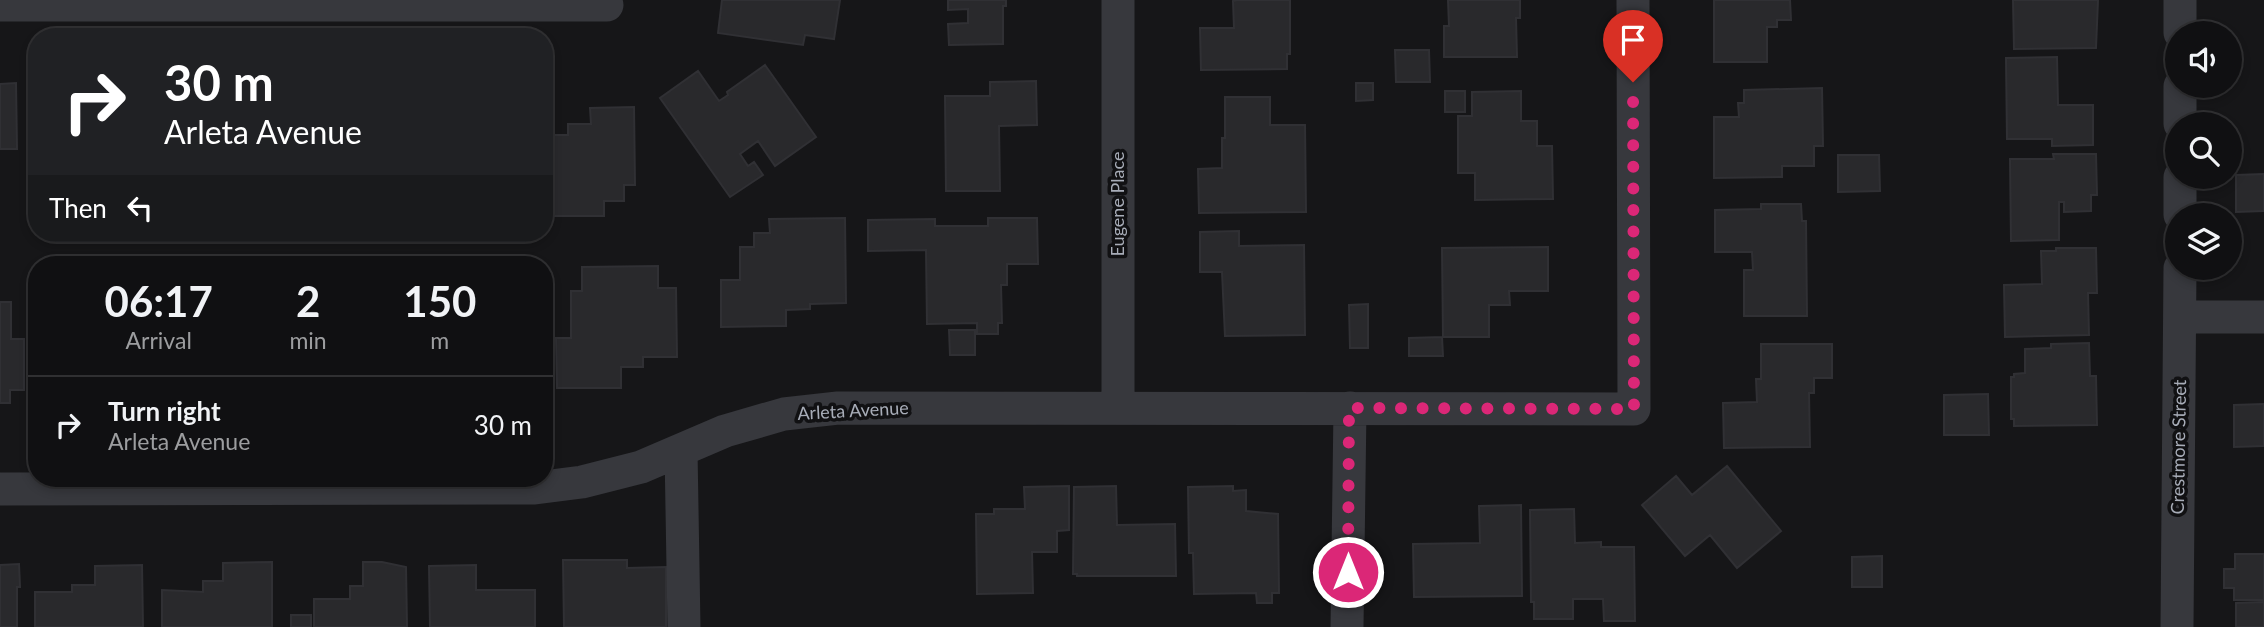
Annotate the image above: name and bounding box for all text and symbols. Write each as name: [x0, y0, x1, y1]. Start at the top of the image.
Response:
pin: [1603, 10, 1663, 82]
icon: arrive: [1614, 21, 1652, 59]
map controls: [2165, 21, 2242, 280]
button: sound: [2165, 21, 2242, 98]
text: 30 m: [164, 53, 274, 111]
icon: right: [49, 56, 140, 147]
text: Arleta Avenue: [164, 112, 362, 151]
button: search: [2165, 112, 2242, 189]
street label: Eugene Place: [1106, 152, 1128, 256]
icon: left: [121, 189, 159, 227]
text: Then: [49, 192, 107, 224]
button: layers: [2165, 203, 2242, 280]
text: 06:17: [105, 276, 213, 326]
text: 2: [296, 276, 320, 326]
text: 150: [403, 276, 476, 326]
text: Arrival: [126, 326, 192, 354]
text: min: [289, 326, 327, 354]
text: m: [430, 326, 449, 354]
street label: Crestmore Street: [2166, 379, 2190, 514]
text: Turn right: [108, 395, 221, 427]
street label: Arleta Avenue: [797, 396, 909, 424]
icon: right: [49, 406, 87, 444]
text: 30 m: [474, 409, 532, 441]
text: Arleta Avenue: [108, 427, 250, 455]
position arrow: [1311, 535, 1385, 609]

